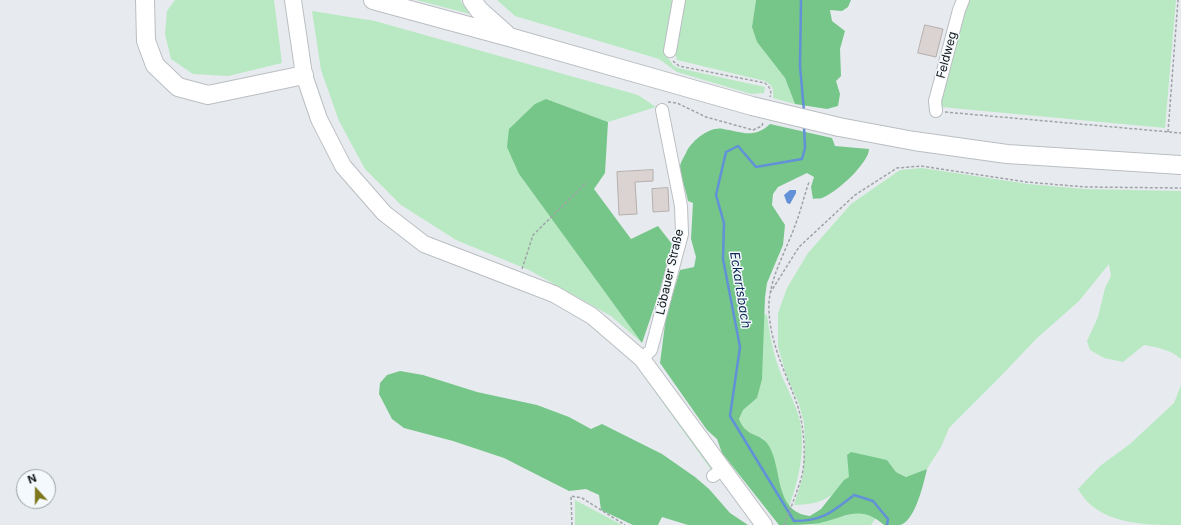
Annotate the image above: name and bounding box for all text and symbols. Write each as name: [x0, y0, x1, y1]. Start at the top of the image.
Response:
street label: Feldweg: [934, 30, 960, 80]
street label: Löbauer Straße: [653, 228, 687, 316]
water label: Eckartsbach: [726, 251, 754, 329]
north arrow: [16, 469, 56, 509]
text: N: [26, 471, 38, 487]

